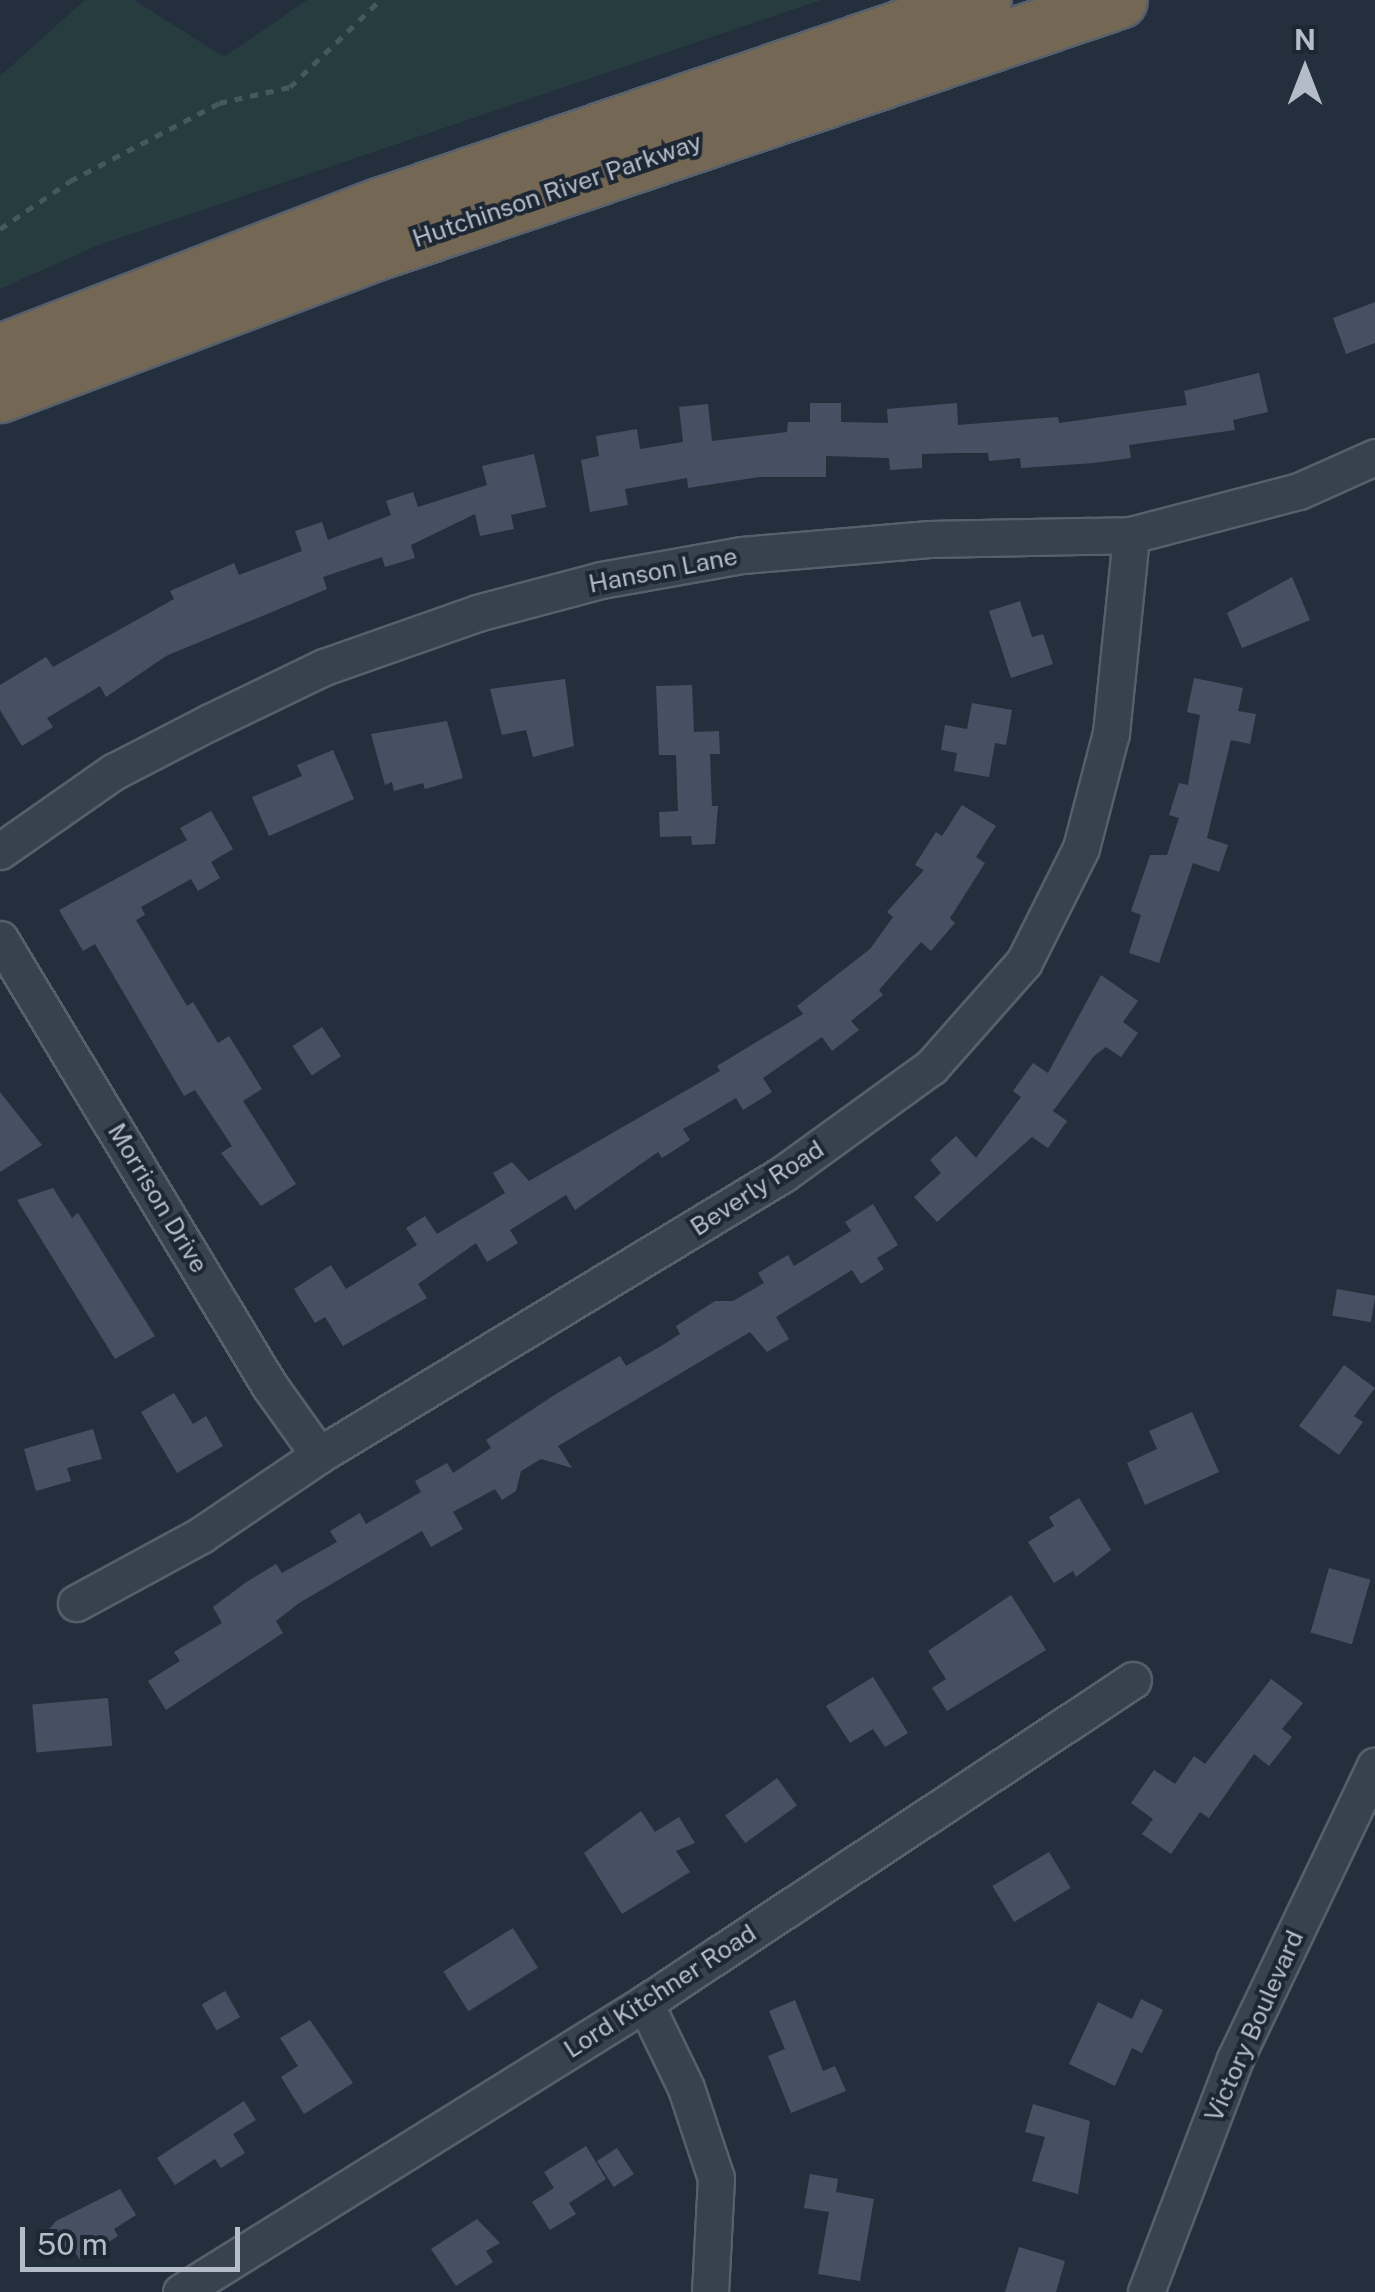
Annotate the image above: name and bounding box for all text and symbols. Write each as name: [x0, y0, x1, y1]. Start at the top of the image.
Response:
north arrow: [1255, 20, 1355, 120]
text: N: [1294, 23, 1316, 56]
street label: Hutchinson River Parkway: [409, 126, 705, 254]
street label: Hanson Lane: [586, 541, 740, 599]
street label: Morrison Drive: [102, 1118, 214, 1278]
street label: Beverly Road: [685, 1134, 829, 1242]
street label: Lord Kitchner Road: [558, 1918, 762, 2064]
street label: Victory Boulevard: [1198, 1926, 1310, 2126]
scale bar: [25, 2207, 245, 2269]
text: 50 m: [37, 2226, 108, 2262]

